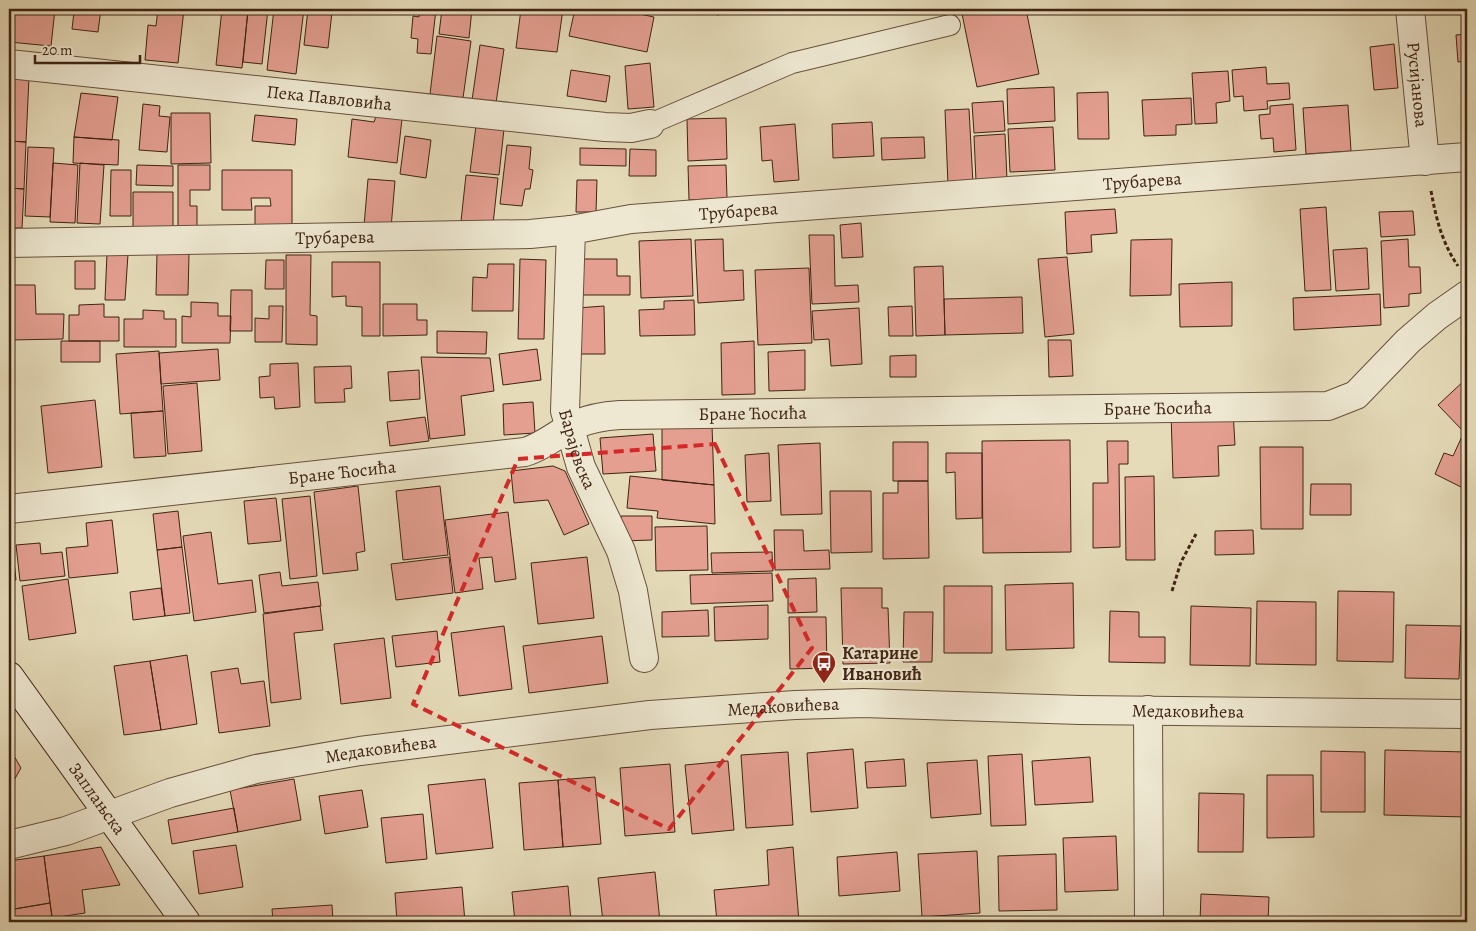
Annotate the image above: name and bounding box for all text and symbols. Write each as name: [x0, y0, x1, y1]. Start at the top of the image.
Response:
scale bar: [35, 32, 140, 64]
text: 20 m: [42, 40, 73, 60]
street label: Русијанова: [1401, 41, 1434, 129]
street label: Пека Павловића: [265, 79, 394, 116]
street label: Трубарева: [1102, 166, 1183, 196]
street label: Трубарева: [698, 196, 779, 226]
street label: Трубарева: [295, 225, 375, 250]
street label: Бране Ћосића: [1103, 395, 1212, 421]
street label: Бране Ћосића: [698, 401, 808, 426]
street label: Барајевска: [553, 406, 602, 494]
street label: Бране Ћосића: [287, 454, 398, 490]
place label: Катарине Ивановић: [842, 641, 922, 686]
bus stop icon: Катарине Ивановић: [811, 650, 837, 684]
street label: Медаковићева: [726, 692, 840, 722]
street label: Медаковићева: [1132, 699, 1245, 724]
street label: Медаковићева: [323, 730, 438, 769]
street label: Заплањска: [63, 758, 132, 840]

